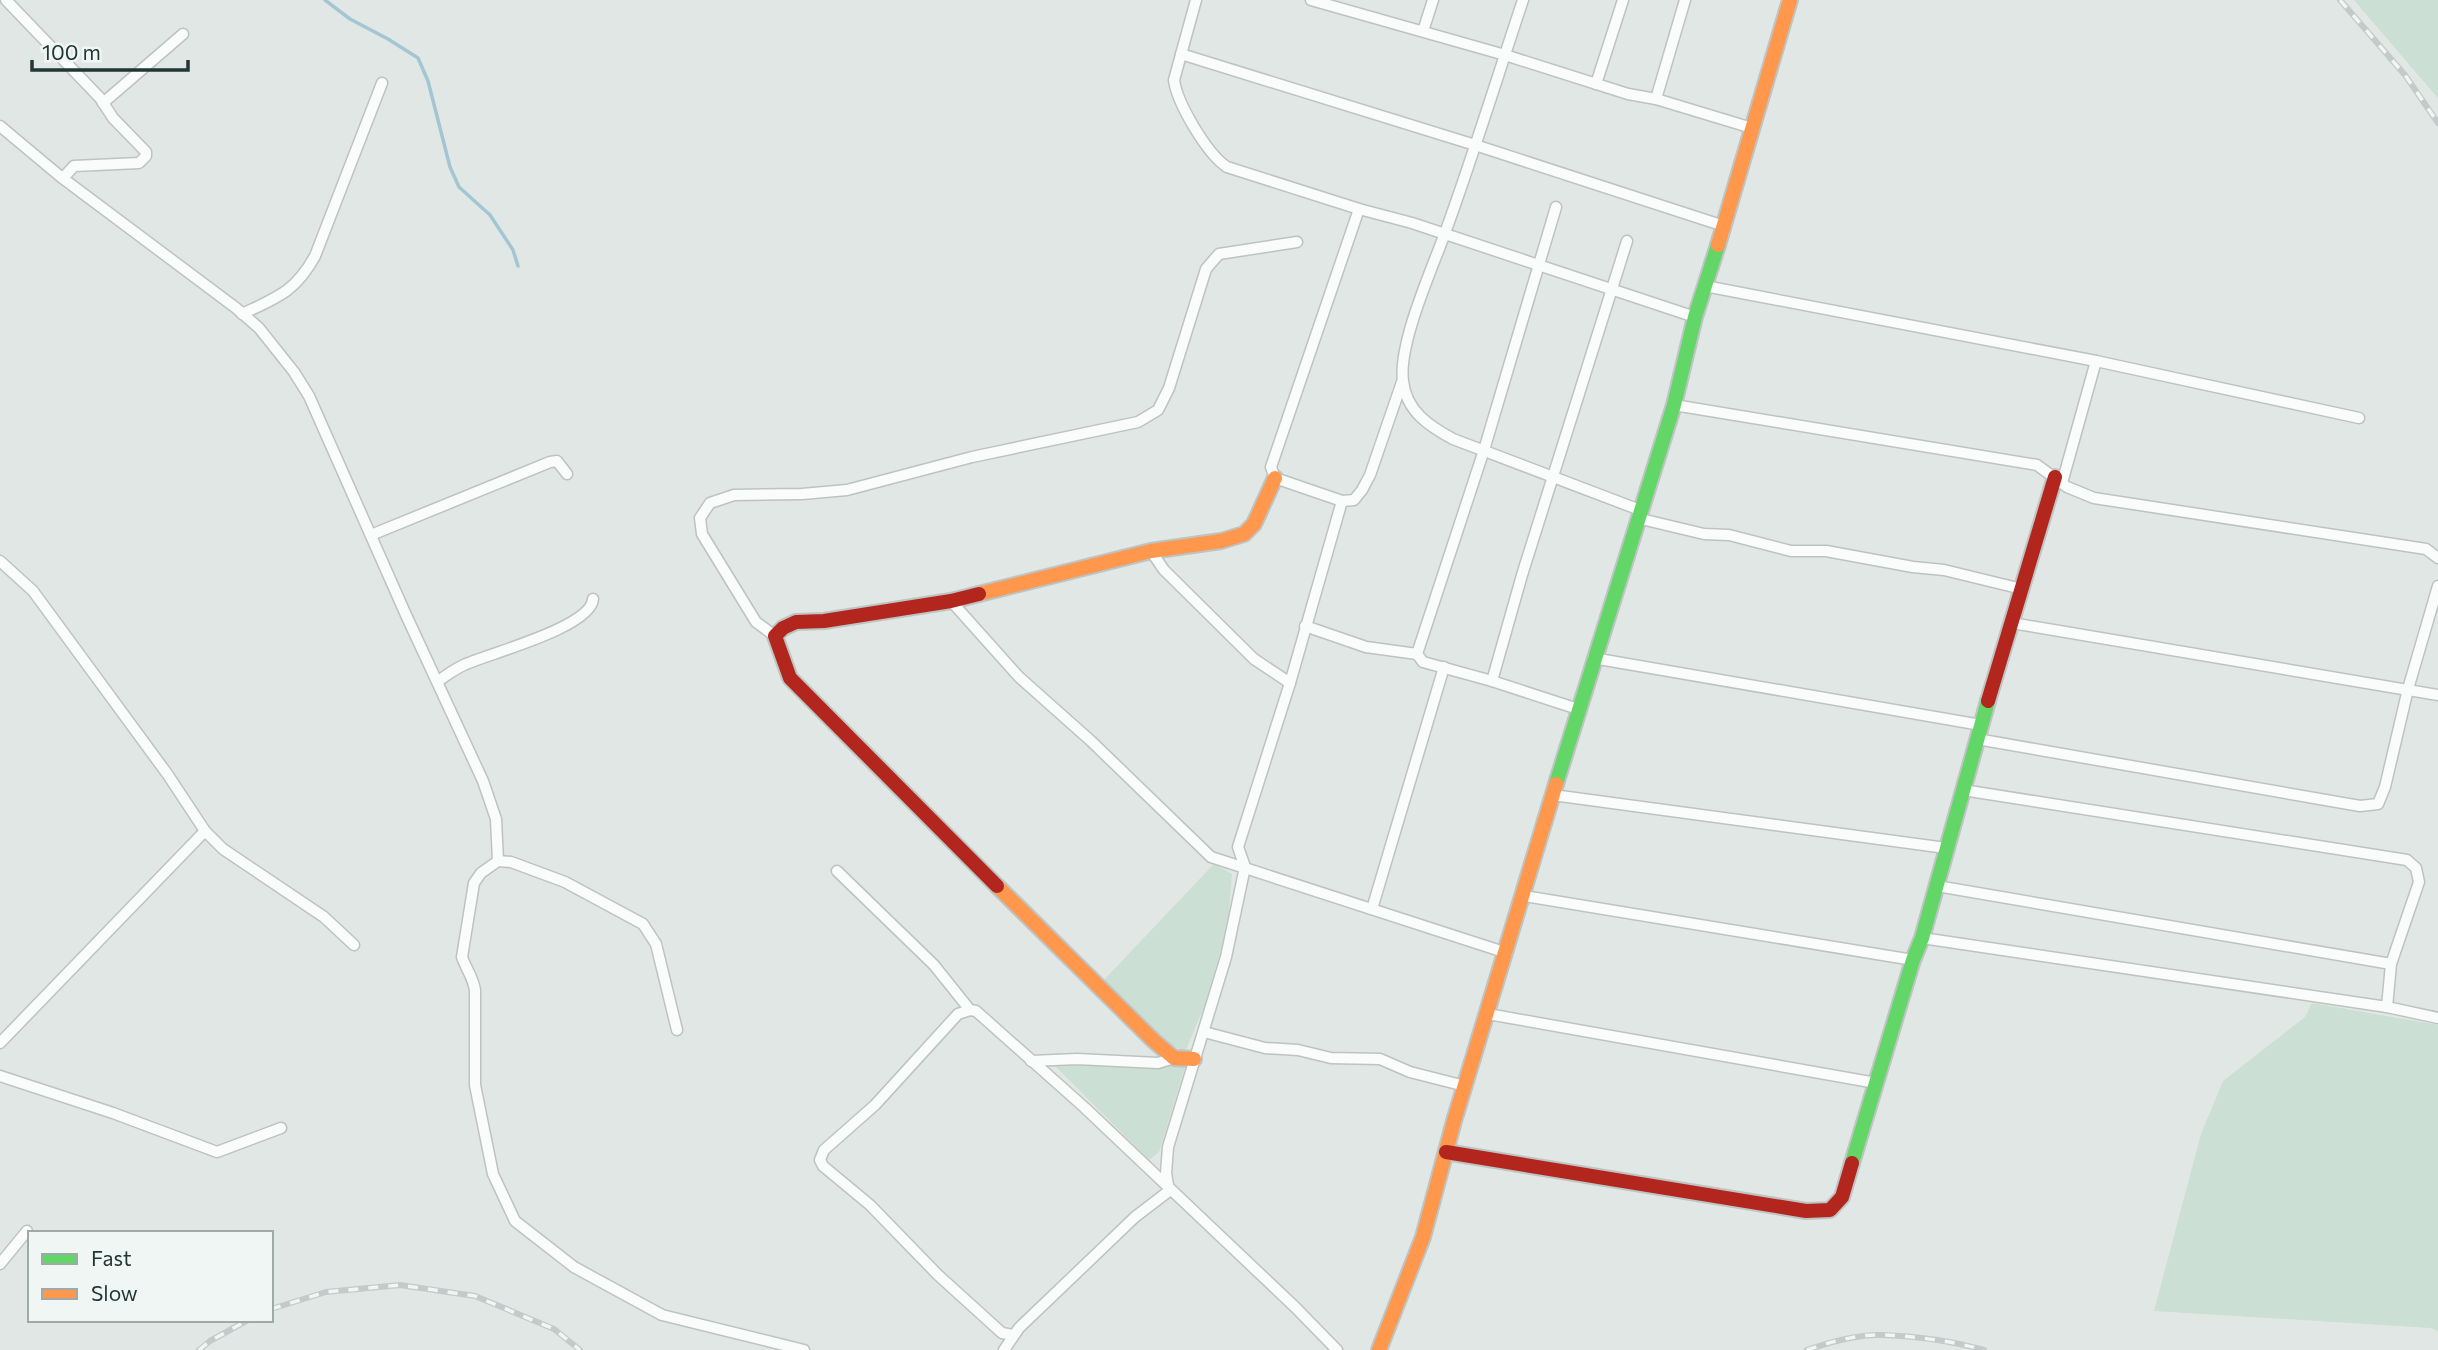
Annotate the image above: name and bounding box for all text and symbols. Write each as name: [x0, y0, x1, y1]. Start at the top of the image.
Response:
scale bar: [32, 28, 187, 72]
text: 100 m: [42, 39, 101, 64]
legend: [28, 1231, 273, 1322]
text: Fast: [91, 1245, 132, 1270]
text: Slow: [91, 1280, 138, 1305]

